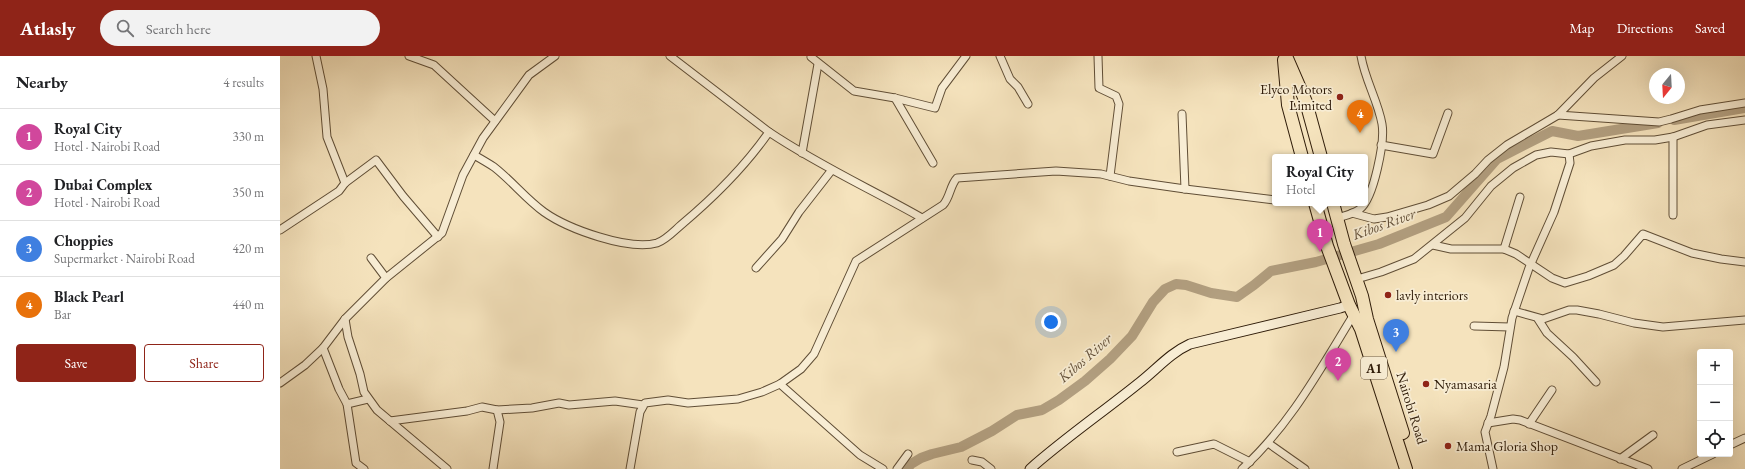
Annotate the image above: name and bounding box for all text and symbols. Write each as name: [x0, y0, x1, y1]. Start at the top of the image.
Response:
search box: [100, 10, 380, 46]
text: Atlasly: [20, 16, 76, 41]
icon: search: [114, 17, 136, 39]
text: Search here: [146, 19, 211, 38]
text: Map: [1569, 19, 1595, 37]
text: Directions: [1617, 19, 1673, 37]
text: Saved: [1695, 19, 1725, 37]
north arrow: [1649, 68, 1685, 104]
text: Nearby: [16, 71, 68, 93]
text: 4 results: [223, 74, 264, 91]
place label: Elyco Motors Limited: [1260, 80, 1333, 114]
marker: Elyco Motors Limited: [1335, 92, 1345, 102]
pin: 4: [1347, 100, 1373, 133]
text: Royal City: [54, 119, 122, 138]
text: 1: [26, 128, 32, 145]
text: 330 m: [233, 128, 264, 145]
text: Hotel · Nairobi Road: [54, 138, 160, 155]
popup: [1272, 154, 1368, 206]
text: Royal City: [1286, 162, 1354, 181]
text: Dubai Complex: [54, 175, 152, 194]
text: Hotel: [1286, 181, 1315, 198]
text: 2: [26, 184, 32, 201]
text: 350 m: [233, 184, 264, 201]
text: Hotel · Nairobi Road: [54, 194, 160, 211]
water label: Kibos River: [1349, 203, 1419, 244]
pin: 1: [1307, 219, 1333, 252]
text: Choppies: [54, 231, 113, 250]
text: 3: [26, 240, 32, 257]
text: 420 m: [233, 240, 264, 257]
text: Supermarket · Nairobi Road: [54, 250, 195, 267]
place label: lavly interiors: [1396, 286, 1468, 304]
text: Black Pearl: [54, 287, 124, 306]
marker: lavly interiors: [1383, 290, 1393, 300]
text: 4: [26, 296, 32, 313]
text: 440 m: [233, 296, 264, 313]
text: Bar: [54, 306, 71, 323]
your location: [1041, 312, 1061, 332]
pin: 3: [1383, 319, 1409, 352]
water label: Kibos River: [1053, 328, 1117, 387]
button: Save: [16, 344, 136, 382]
button: Share: [144, 344, 264, 382]
pin: 2: [1325, 348, 1351, 381]
map controls: [1697, 349, 1733, 457]
button: +: [1697, 349, 1733, 385]
road number: A1: [1361, 357, 1387, 379]
street label: Nairobi Road: [1393, 370, 1432, 447]
place label: Nyamasaria: [1434, 375, 1497, 393]
marker: Nyamasaria: [1421, 379, 1431, 389]
button: −: [1697, 385, 1733, 421]
button: locate: [1697, 421, 1733, 457]
place label: Mama Gloria Shop: [1456, 437, 1558, 455]
marker: Mama Gloria Shop: [1443, 441, 1453, 451]

